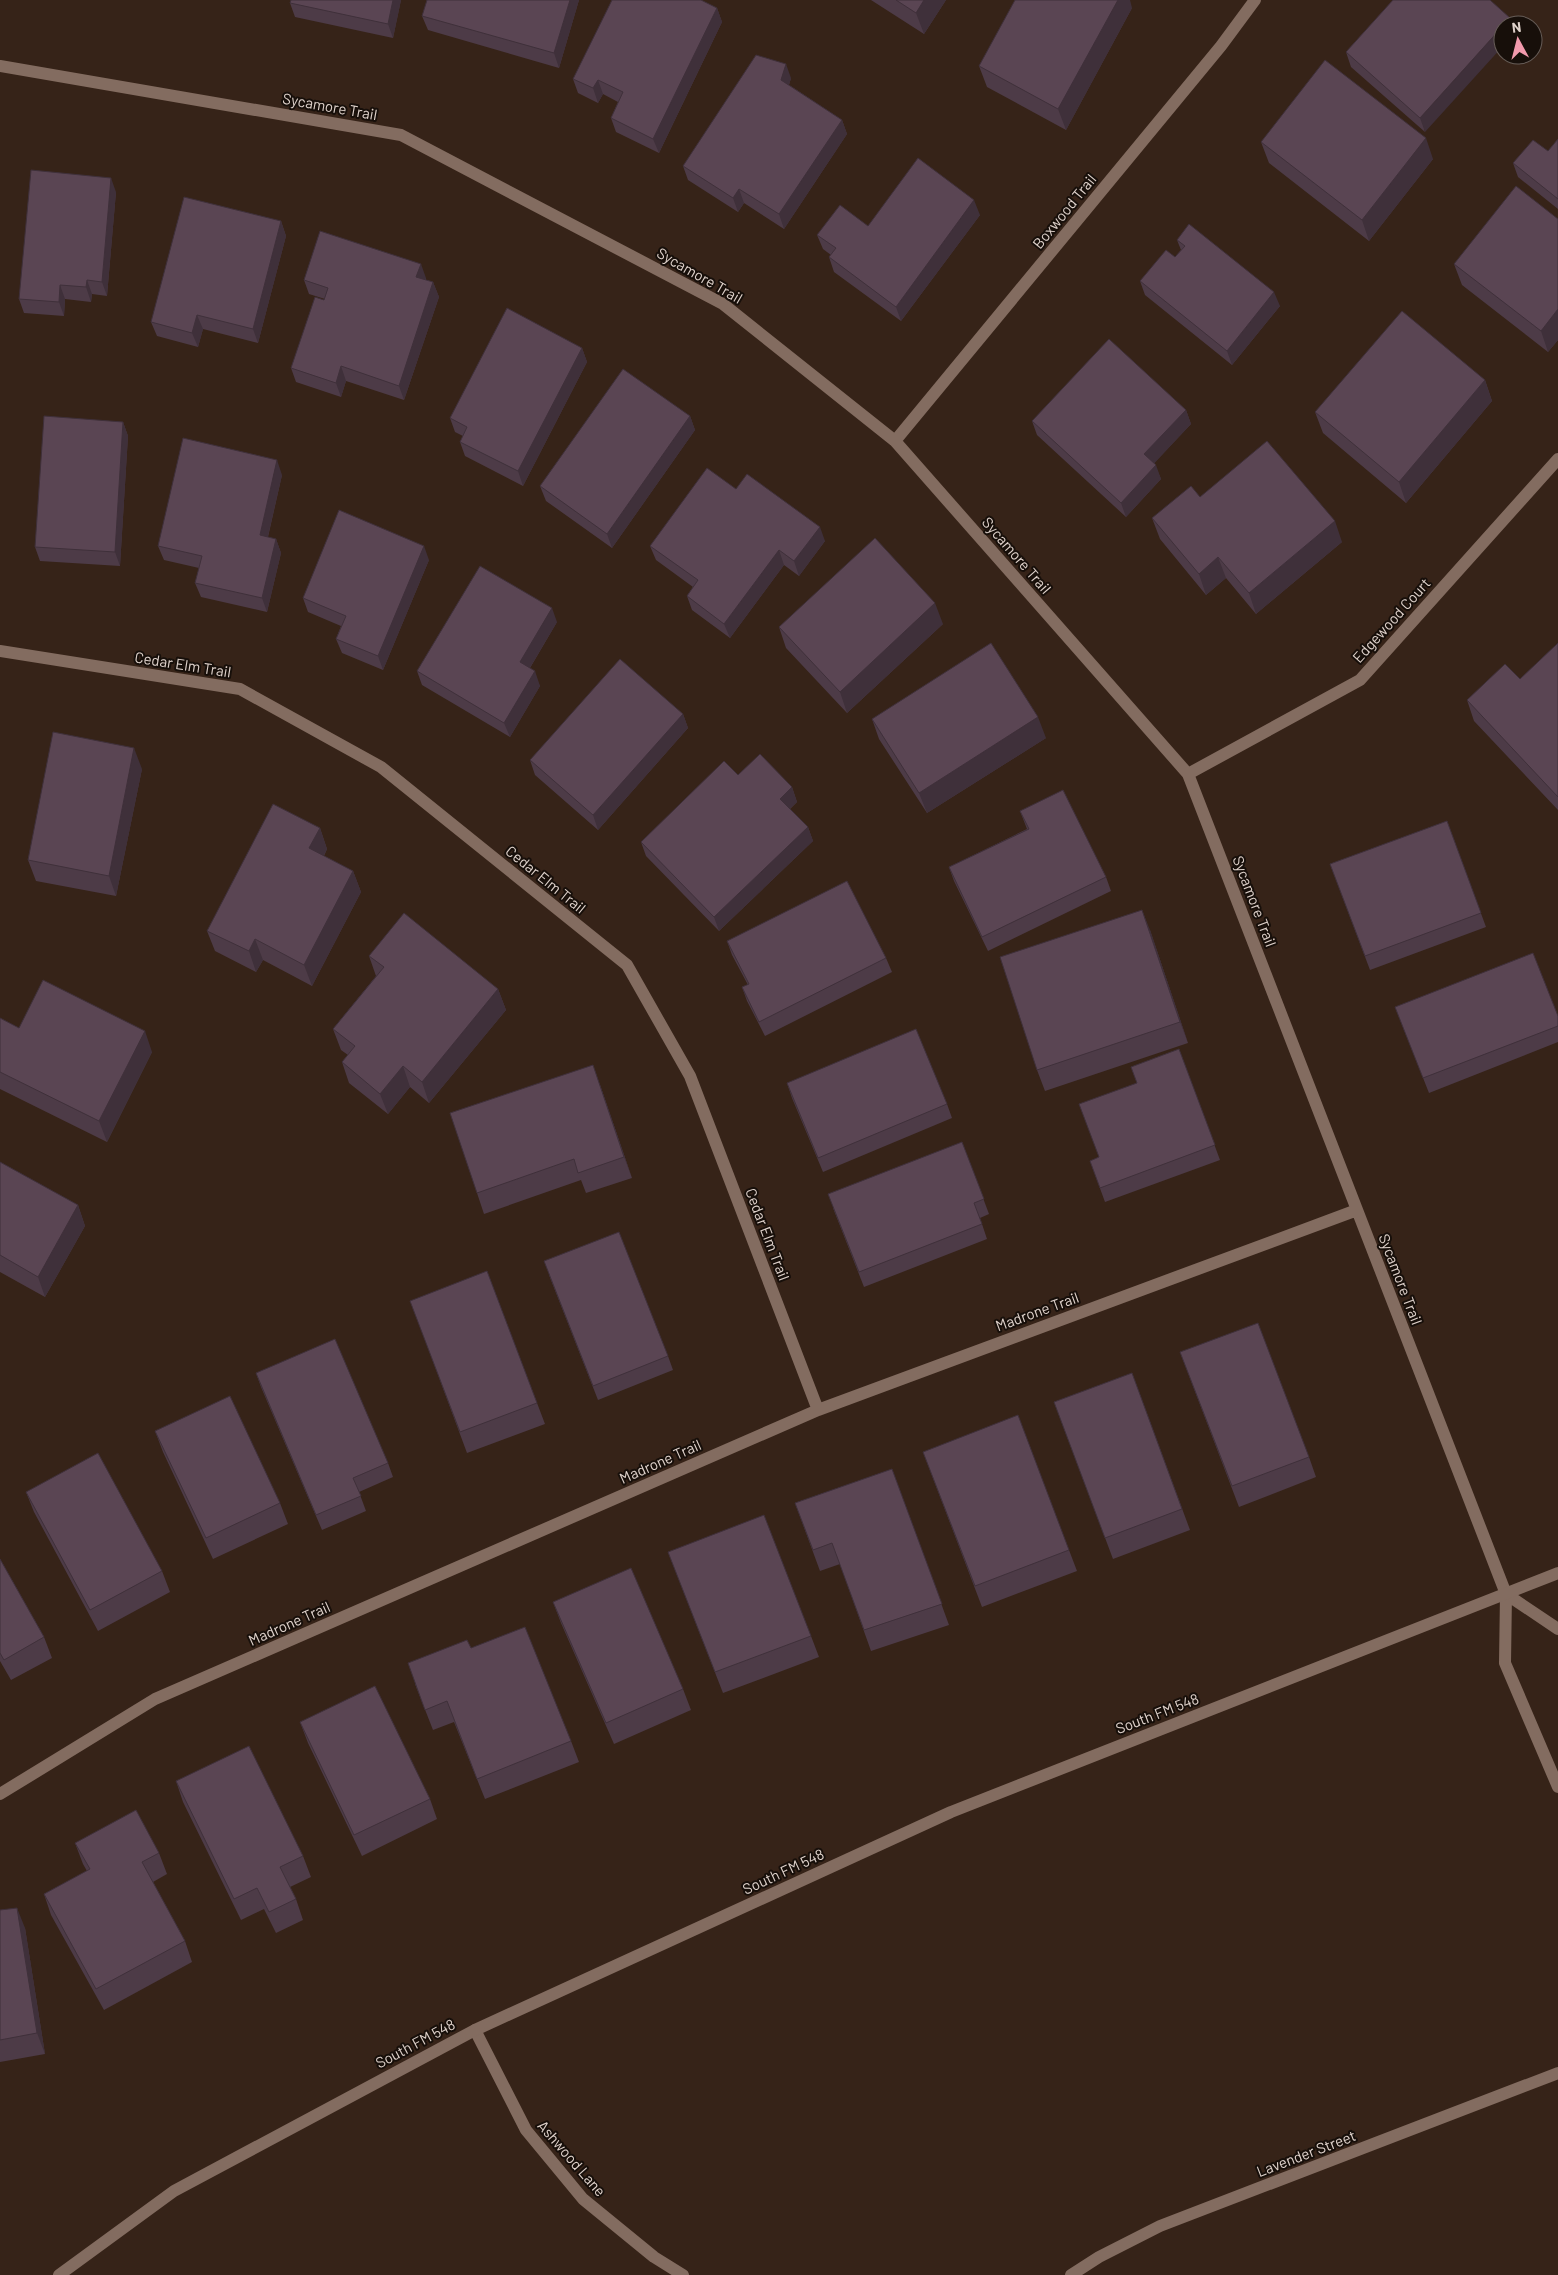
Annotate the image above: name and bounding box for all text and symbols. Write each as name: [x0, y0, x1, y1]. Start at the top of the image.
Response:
north arrow: [1493, 15, 1543, 65]
text: N: [1511, 18, 1522, 36]
street label: Sycamore Trail: [281, 89, 379, 123]
street label: Boxwood Trail: [1028, 170, 1100, 252]
street label: Sycamore Trail: [654, 243, 746, 307]
street label: Sycamore Trail: [979, 513, 1055, 597]
street label: Edgewood Court: [1348, 574, 1434, 666]
street label: Cedar Elm Trail: [133, 647, 233, 681]
street label: Cedar Elm Trail: [502, 841, 590, 917]
street label: Sycamore Trail: [1229, 853, 1281, 949]
street label: Cedar Elm Trail: [742, 1185, 794, 1283]
street label: Sycamore Trail: [1375, 1231, 1427, 1327]
street label: Madrone Trail: [993, 1288, 1081, 1334]
street label: Madrone Trail: [616, 1435, 704, 1487]
street label: Madrone Trail: [245, 1597, 333, 1649]
street label: South FM 548: [1113, 1689, 1201, 1737]
street label: South FM 548: [740, 1844, 826, 1898]
street label: South FM 548: [372, 2014, 458, 2072]
street label: Ashwood Lane: [534, 2116, 610, 2200]
street label: Lavender Street: [1254, 2126, 1358, 2180]

